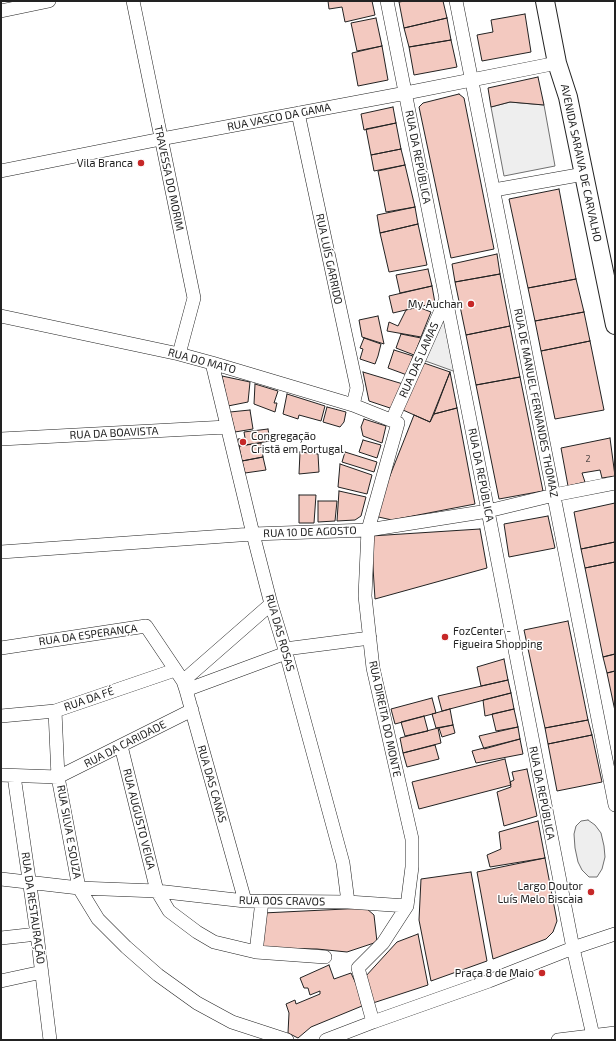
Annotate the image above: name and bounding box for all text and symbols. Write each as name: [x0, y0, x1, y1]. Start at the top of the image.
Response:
street label: AVENIDA SARAIVA DE CARVALHO: [558, 83, 604, 243]
street label: RUA VASCO DA GAMA: [226, 100, 332, 134]
street label: RUA DA REPÚBLICA: [402, 109, 434, 205]
street label: TRAVESSA DO MORIM: [151, 124, 187, 232]
place label: Vila Branca: [77, 156, 133, 170]
marker: Vila Branca: [136, 158, 146, 168]
street label: RUA LUÍS GARRIDO: [313, 212, 345, 306]
place label: My Auchan: [408, 297, 463, 311]
marker: My Auchan: [466, 299, 476, 309]
street label: RUA DE MANUEL FERNANDES THOMAZ: [511, 307, 561, 499]
street label: RUA DAS LAMAS: [396, 320, 442, 400]
street label: RUA DO MATO: [167, 346, 237, 376]
street label: RUA DA BOAVISTA: [69, 424, 159, 442]
street label: RUA DA REPÚBLICA: [465, 427, 497, 523]
place label: Congregação Cristã em Portugal: [251, 429, 344, 455]
marker: Congregação Cristã em Portugal: [238, 437, 248, 447]
house number: 2: [585, 454, 591, 464]
street label: RUA 10 DE AGOSTO: [263, 524, 357, 540]
street label: RUA DAS ROSAS: [263, 593, 297, 673]
street label: RUA DA ESPERANÇA: [38, 622, 138, 648]
place label: FozCenter - Figueira Shopping: [453, 624, 542, 650]
marker: FozCenter - Figueira Shopping: [440, 632, 450, 642]
street label: RUA DIREITA DO MONTE: [366, 660, 404, 778]
street label: RUA DA FÉ: [62, 684, 116, 714]
street label: RUA DA CARIDADE: [82, 718, 168, 770]
street label: RUA DAS CANAS: [195, 744, 229, 824]
street label: RUA DA REPÚBLICA: [526, 745, 558, 841]
street label: RUA AUGUSTO VEIGA: [120, 767, 158, 871]
street label: RUA SILVA E SOUZA: [54, 784, 84, 880]
street label: RUA DA RESTAURAÇÃO: [19, 851, 47, 965]
place label: Largo Doutor Luís Melo Biscaia: [497, 879, 583, 905]
marker: Largo Doutor Luís Melo Biscaia: [586, 887, 596, 897]
street label: RUA DOS CRAVOS: [239, 894, 325, 908]
place label: Praça 8 de Maio: [455, 966, 534, 980]
marker: Praça 8 de Maio: [537, 968, 547, 978]

